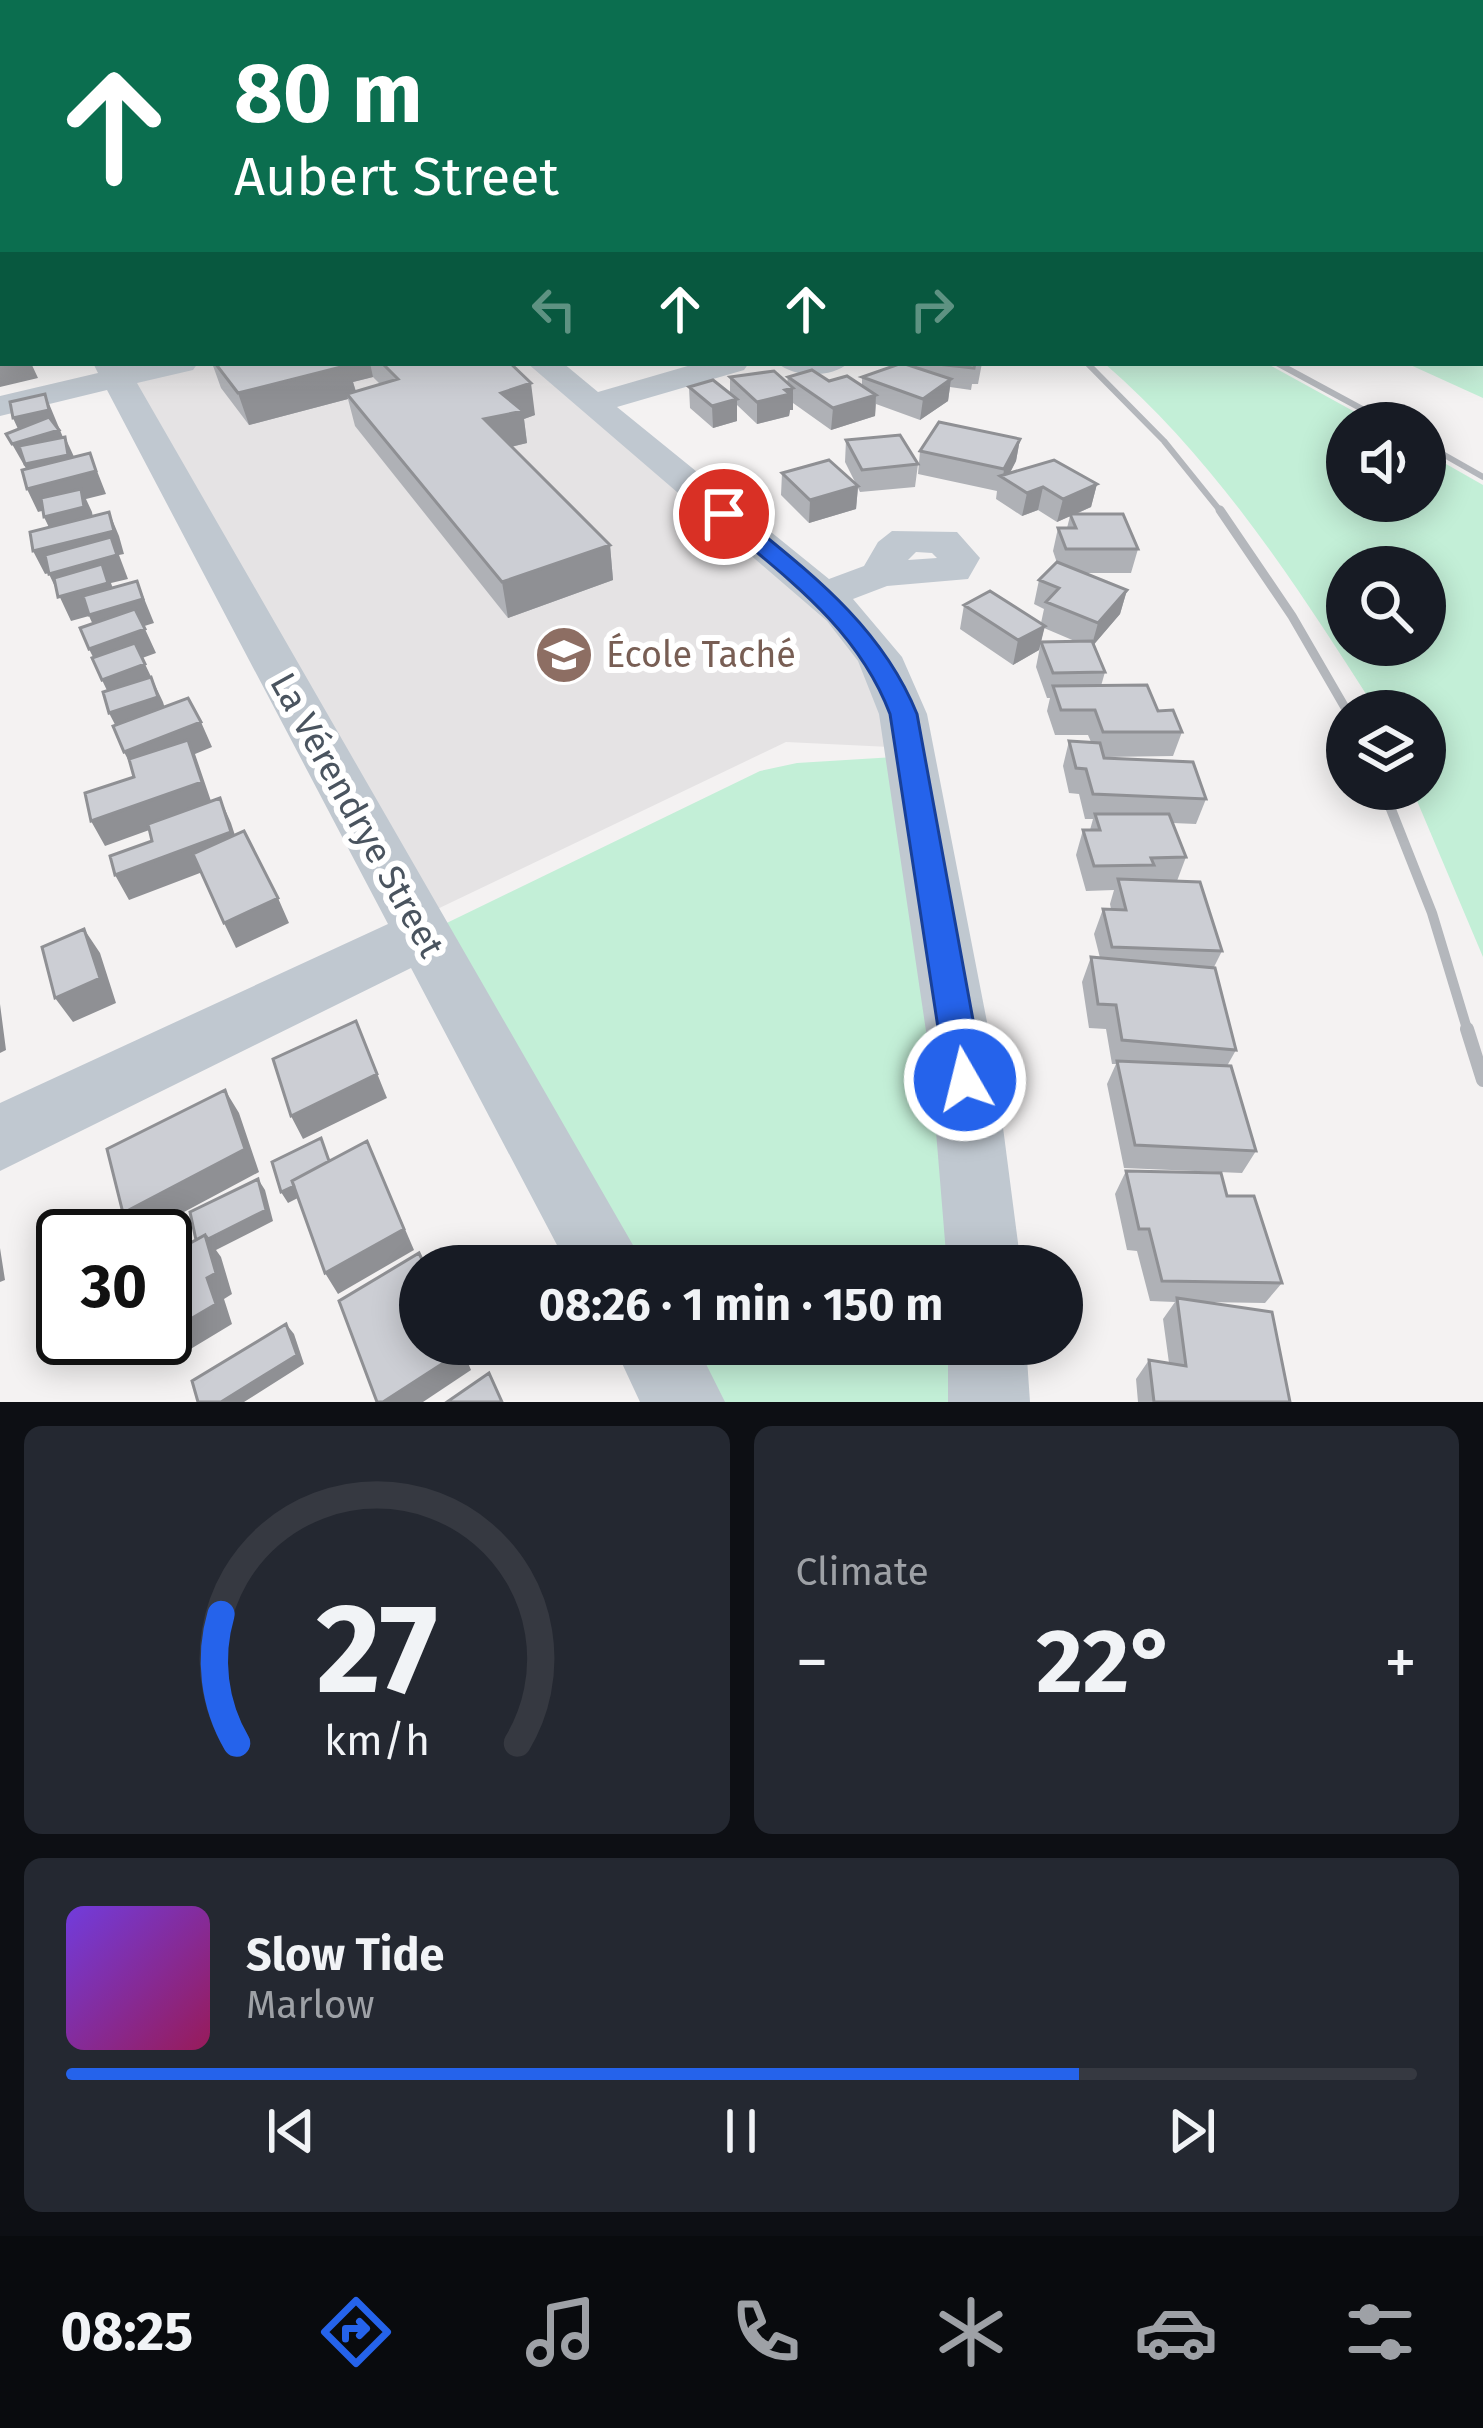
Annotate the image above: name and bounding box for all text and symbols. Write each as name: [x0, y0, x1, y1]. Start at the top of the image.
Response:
text: 80 m: [234, 43, 423, 144]
icon: ahead: [36, 48, 192, 204]
text: Aubert Street: [234, 145, 559, 209]
icon: left: [521, 276, 587, 342]
icon: ahead: [647, 276, 713, 342]
icon: ahead: [773, 276, 839, 342]
icon: right: [899, 276, 965, 342]
map controls: [1326, 402, 1446, 810]
button: sound: [1326, 402, 1446, 522]
pin: [673, 463, 775, 565]
icon: arrive: [691, 481, 757, 547]
button: search: [1326, 546, 1446, 666]
school or university icon: École Taché: [533, 624, 595, 686]
place label: École Taché: [606, 632, 796, 677]
street label: La Vérendrye Street: [260, 665, 454, 965]
button: layers: [1326, 690, 1446, 810]
position arrow: [902, 1017, 1028, 1143]
speed limit sign: 30: [36, 1209, 192, 1365]
text: 08:26 · 1 min · 150 m: [539, 1278, 943, 1332]
text: Climate: [796, 1549, 929, 1595]
text: 27: [316, 1575, 438, 1725]
text: 22°: [1036, 1608, 1176, 1716]
text: −: [796, 1623, 829, 1702]
text: +: [1384, 1623, 1417, 1702]
text: km/h: [324, 1715, 430, 1766]
text: Slow Tide: [246, 1928, 444, 1982]
text: Marlow: [246, 1982, 375, 2028]
icon: previous: [258, 2098, 324, 2164]
icon: pause: [708, 2098, 774, 2164]
icon: next: [1159, 2098, 1225, 2164]
icon: directions: [314, 2290, 398, 2374]
icon: music: [519, 2290, 603, 2374]
icon: phone: [724, 2290, 808, 2374]
icon: climate: [929, 2290, 1013, 2374]
icon: car: [1134, 2290, 1218, 2374]
icon: filters: [1338, 2290, 1422, 2374]
text: 08:25: [60, 2300, 193, 2364]

